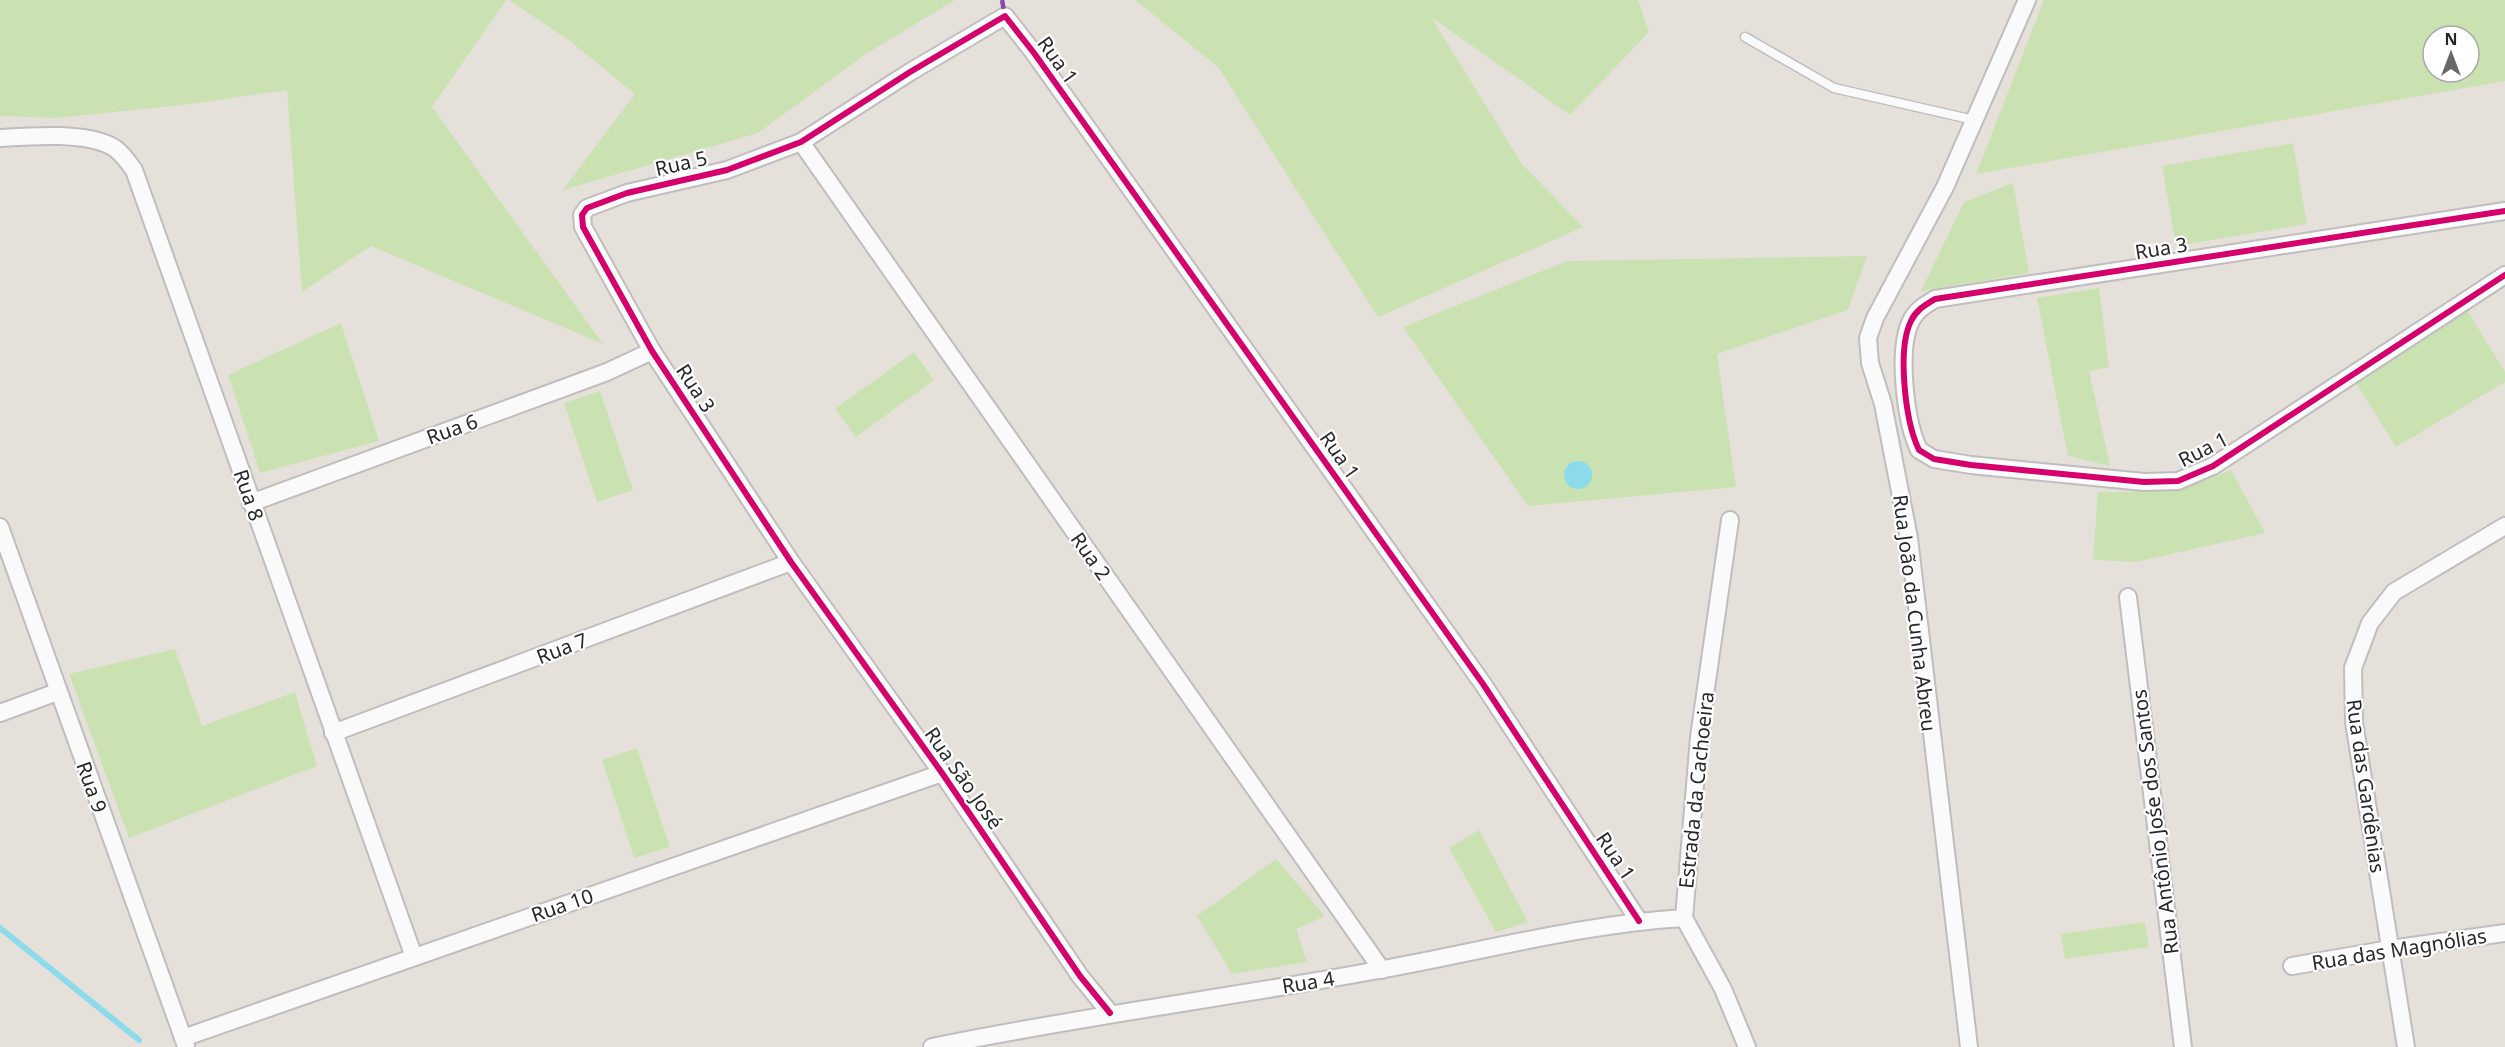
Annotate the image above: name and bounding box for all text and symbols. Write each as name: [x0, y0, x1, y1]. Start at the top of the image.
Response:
north arrow: [2421, 24, 2481, 84]
text: N: [2444, 28, 2458, 50]
street label: Rua 1: [1032, 31, 1084, 89]
street label: Rua 5: [652, 144, 710, 182]
street label: Rua 3: [2133, 231, 2189, 265]
street label: Rua 3: [670, 359, 722, 417]
street label: Rua 6: [423, 407, 481, 451]
street label: Rua 1: [2173, 425, 2233, 473]
street label: Rua 1: [1314, 426, 1366, 484]
street label: Rua 8: [228, 466, 270, 524]
street label: Rua João da Cunha Abreu: [1887, 493, 1943, 733]
street label: Rua 2: [1065, 527, 1117, 585]
street label: Rua 7: [533, 626, 591, 670]
street label: Rua Antônio Jośe dos Santos: [2125, 688, 2185, 956]
street label: Estrada da Cachoeira: [1672, 690, 1720, 890]
street label: Rua das Gardênias: [2340, 697, 2392, 875]
street label: Rua São José: [919, 721, 1009, 835]
street label: Rua 9: [70, 758, 114, 816]
street label: Rua 1: [1590, 827, 1642, 885]
street label: Rua 10: [527, 882, 597, 928]
street label: Rua das Magnólias: [2310, 922, 2488, 976]
street label: Rua 4: [1280, 964, 1337, 999]

